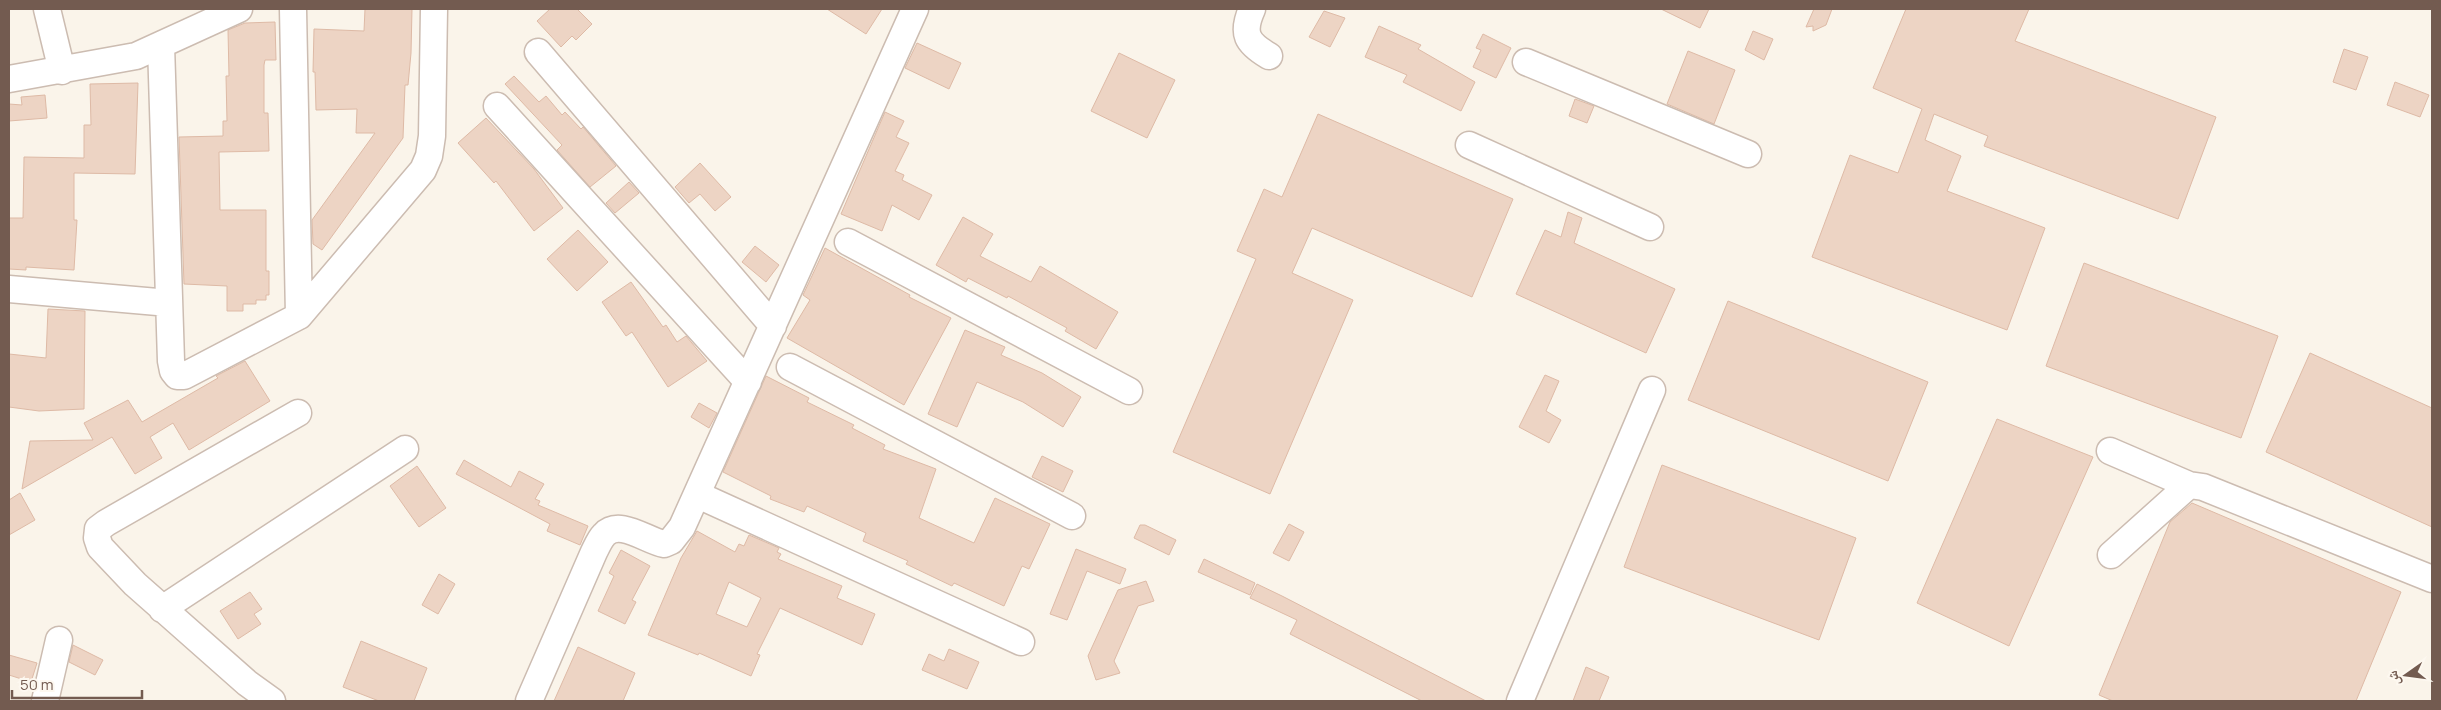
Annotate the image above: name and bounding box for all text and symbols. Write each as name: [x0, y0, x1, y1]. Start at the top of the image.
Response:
north arrow: [2381, 650, 2431, 700]
scale bar: [12, 668, 142, 700]
text: ش: [2382, 669, 2404, 688]
text: 50 m: [20, 674, 54, 695]

